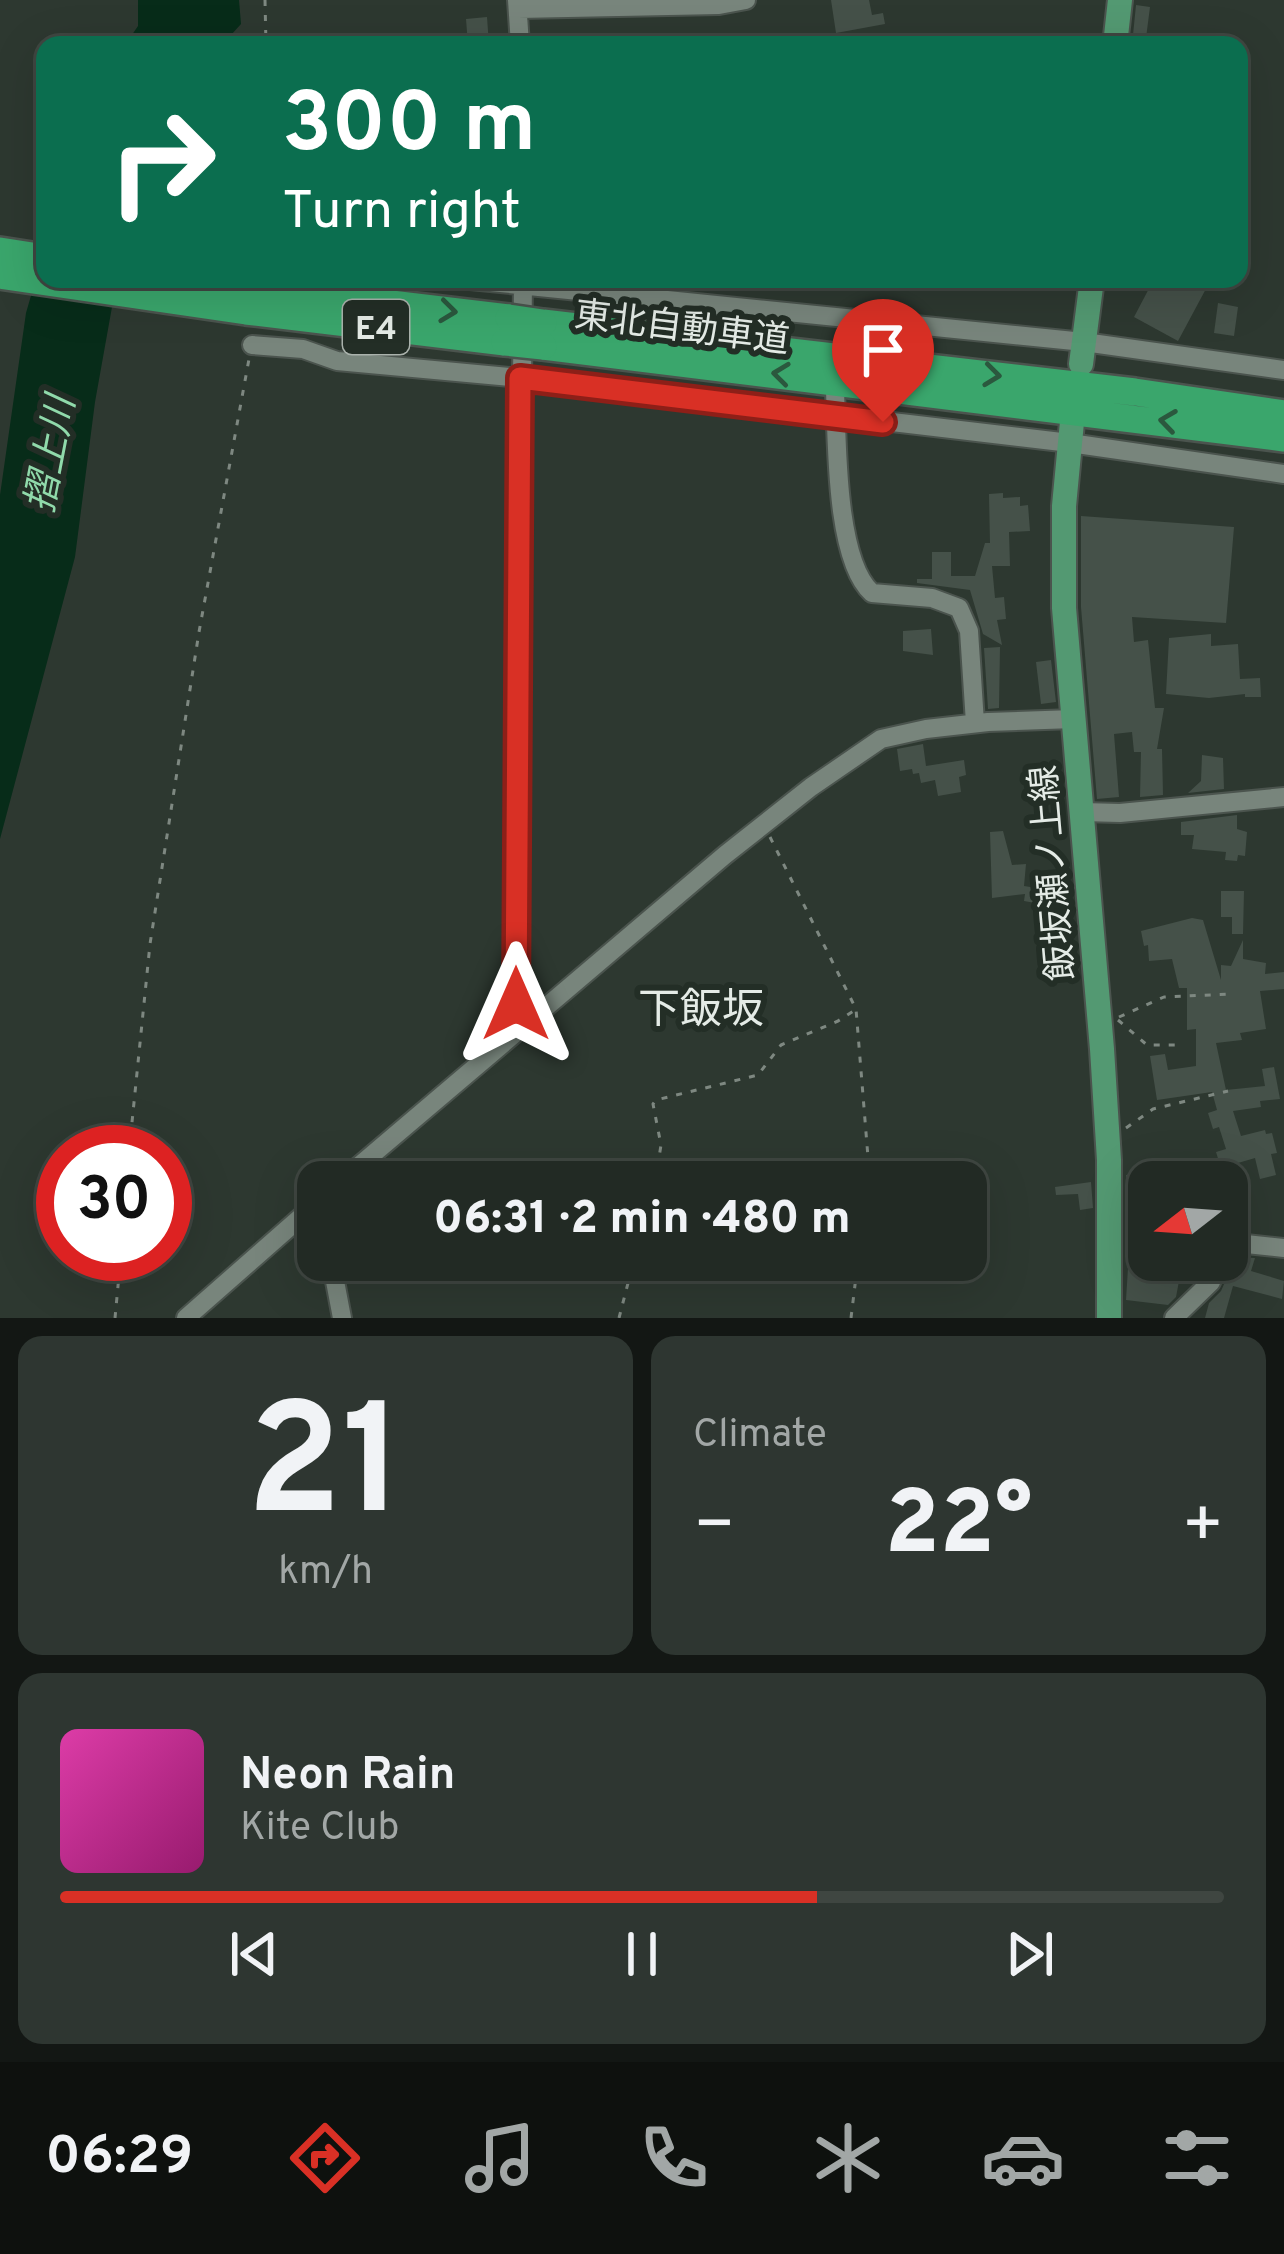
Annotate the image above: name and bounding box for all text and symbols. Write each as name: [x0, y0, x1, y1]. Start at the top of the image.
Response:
text: 300 m: [282, 75, 536, 181]
icon: right: [84, 84, 240, 240]
text: Turn right: [282, 179, 521, 248]
street label: 東北自動車道: [572, 294, 792, 366]
one-way arrow: [438, 298, 458, 324]
pin: [832, 299, 934, 422]
road number: E4: [343, 300, 409, 354]
icon: arrive: [850, 317, 916, 383]
one-way arrow: [771, 361, 791, 387]
one-way arrow: [983, 362, 1002, 388]
water label: 摺上川: [18, 389, 89, 517]
one-way arrow: [1158, 409, 1178, 435]
street label: 飯坂瀬ノ上線: [1023, 763, 1087, 982]
position arrow: [453, 941, 579, 1067]
district label: 下飯坂: [638, 986, 764, 1039]
speed limit sign: 30: [36, 1125, 192, 1281]
north arrow: [1128, 1161, 1248, 1281]
map controls: [1128, 1161, 1248, 1281]
text: 06:31 · 2 min · 480 m: [433, 1192, 851, 1249]
text: 21: [247, 1372, 404, 1570]
text: Climate: [693, 1412, 827, 1461]
text: 22°: [885, 1472, 1032, 1585]
text: −: [693, 1487, 736, 1570]
text: +: [1181, 1487, 1224, 1570]
text: km/h: [278, 1549, 373, 1598]
text: Neon Rain: [240, 1748, 456, 1805]
text: Kite Club: [240, 1805, 399, 1854]
icon: previous: [221, 1921, 287, 1987]
icon: pause: [609, 1921, 675, 1987]
icon: next: [997, 1921, 1063, 1987]
icon: directions: [283, 2116, 367, 2200]
icon: music: [458, 2116, 542, 2200]
icon: phone: [632, 2116, 716, 2200]
icon: climate: [806, 2116, 890, 2200]
icon: car: [981, 2116, 1065, 2200]
icon: filters: [1155, 2116, 1239, 2200]
text: 06:29: [45, 2124, 193, 2193]

